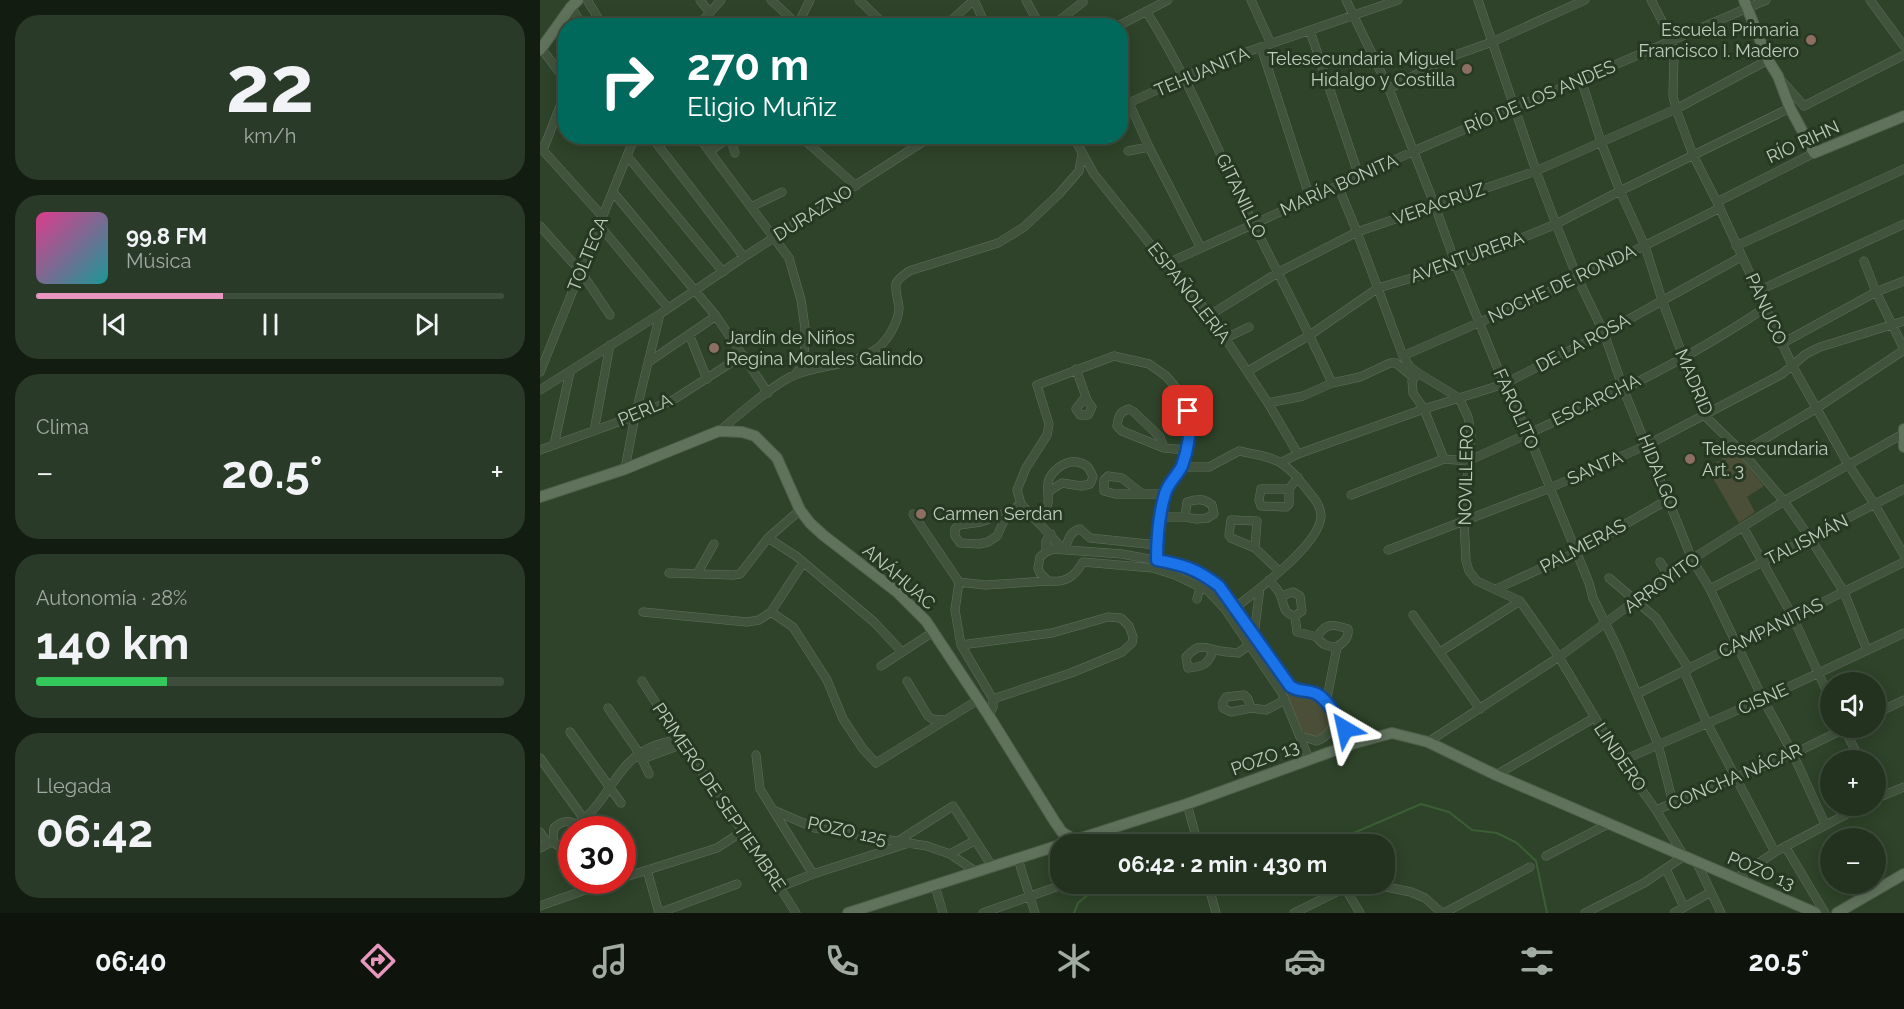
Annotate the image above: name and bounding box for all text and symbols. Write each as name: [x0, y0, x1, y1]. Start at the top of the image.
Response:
place label: Escuela Primaria Francisco I. Madero: [1638, 19, 1799, 61]
marker: Escuela Primaria Francisco I. Madero: [1804, 33, 1818, 47]
text: 22: [226, 39, 314, 130]
text: 270 m: [687, 41, 809, 90]
icon: right: [588, 42, 666, 120]
street label: TEHUANITA: [1151, 42, 1252, 101]
place label: Telesecundaria Miguel Hidalgo y Costilla: [1267, 48, 1455, 90]
street label: RÍO DE LOS ANDES: [1461, 54, 1619, 138]
marker: Telesecundaria Miguel Hidalgo y Costilla: [1460, 62, 1474, 76]
text: Eligio Muñiz: [687, 91, 837, 122]
street label: RÍO RIHN: [1763, 115, 1842, 167]
text: km/h: [244, 124, 296, 148]
street label: MARÍA BONITA: [1276, 148, 1401, 220]
street label: GITANILLO: [1212, 150, 1271, 242]
street label: VERACRUZ: [1390, 178, 1487, 229]
street label: DURAZNO: [769, 180, 856, 245]
street label: TOLTECA: [563, 213, 612, 294]
text: 99.8 FM: [126, 223, 207, 249]
street label: AVENTURERA: [1407, 226, 1526, 287]
street label: ESPAÑOLERÍA: [1144, 238, 1236, 347]
street label: NOCHE DE RONDA: [1484, 240, 1639, 327]
text: Música: [126, 249, 191, 273]
street label: PANUCO: [1741, 270, 1791, 348]
icon: previous: [98, 308, 131, 341]
icon: pause: [254, 308, 287, 341]
icon: next: [410, 308, 443, 341]
street label: DE LA ROSA: [1532, 309, 1633, 376]
place label: Jardín de Niños Regina Morales Galindo: [726, 327, 923, 369]
marker: Jardín de Niños Regina Morales Galindo: [707, 341, 721, 355]
street label: MADRID: [1671, 346, 1718, 418]
street label: FAROLITO: [1489, 365, 1544, 452]
street label: ESCARCHA: [1548, 369, 1643, 430]
pin: [1162, 385, 1213, 436]
street label: PERLA: [615, 389, 675, 430]
icon: arrive: [1171, 394, 1204, 427]
text: Clima: [36, 415, 89, 439]
street label: NOVILLERO: [1454, 424, 1477, 526]
street label: HIDALGO: [1634, 431, 1683, 512]
place label: Telesecundaria Art. 3: [1702, 438, 1828, 480]
text: 20.5°: [222, 446, 322, 499]
street label: SANTA: [1564, 446, 1626, 489]
marker: Telesecundaria Art. 3: [1683, 452, 1697, 466]
text: −: [36, 453, 54, 492]
text: +: [490, 453, 504, 492]
place label: Carmen Serdan: [933, 503, 1063, 524]
marker: Carmen Serdan: [914, 507, 928, 521]
street label: TALISMÁN: [1762, 509, 1851, 569]
street label: PALMERAS: [1536, 514, 1629, 577]
street label: ANÁHUAC: [859, 539, 940, 614]
street label: ARROYITO: [1620, 548, 1704, 617]
text: Autonomía · 28%: [36, 586, 187, 610]
street label: CAMPANITAS: [1715, 593, 1827, 662]
text: 140 km: [36, 617, 189, 670]
map controls: [1820, 672, 1886, 894]
button: sound: [1820, 672, 1886, 738]
street label: CISNE: [1734, 678, 1791, 719]
position arrow: [1313, 697, 1377, 761]
street label: PRIMERO DE SEPTIEMBRE: [649, 699, 790, 895]
street label: LINDERO: [1590, 719, 1651, 795]
street label: POZO 13: [1228, 736, 1302, 780]
street label: CONCHA NÁCAR: [1664, 738, 1805, 814]
button: +: [1820, 750, 1886, 816]
text: Llegada: [36, 774, 111, 798]
text: 06:42: [36, 805, 153, 858]
street label: POZO 125: [806, 812, 889, 849]
speed limit sign: 30: [558, 816, 636, 894]
button: −: [1820, 828, 1886, 894]
street label: POZO 13: [1724, 847, 1798, 894]
text: 06:42 · 2 min · 430 m: [1118, 851, 1327, 877]
icon: directions: [357, 940, 399, 982]
icon: music: [589, 940, 631, 982]
icon: phone: [821, 940, 863, 982]
icon: climate: [1053, 940, 1095, 982]
icon: car: [1284, 940, 1326, 982]
icon: filters: [1516, 940, 1558, 982]
text: 06:40: [95, 946, 167, 977]
text: 20.5°: [1748, 946, 1809, 977]

